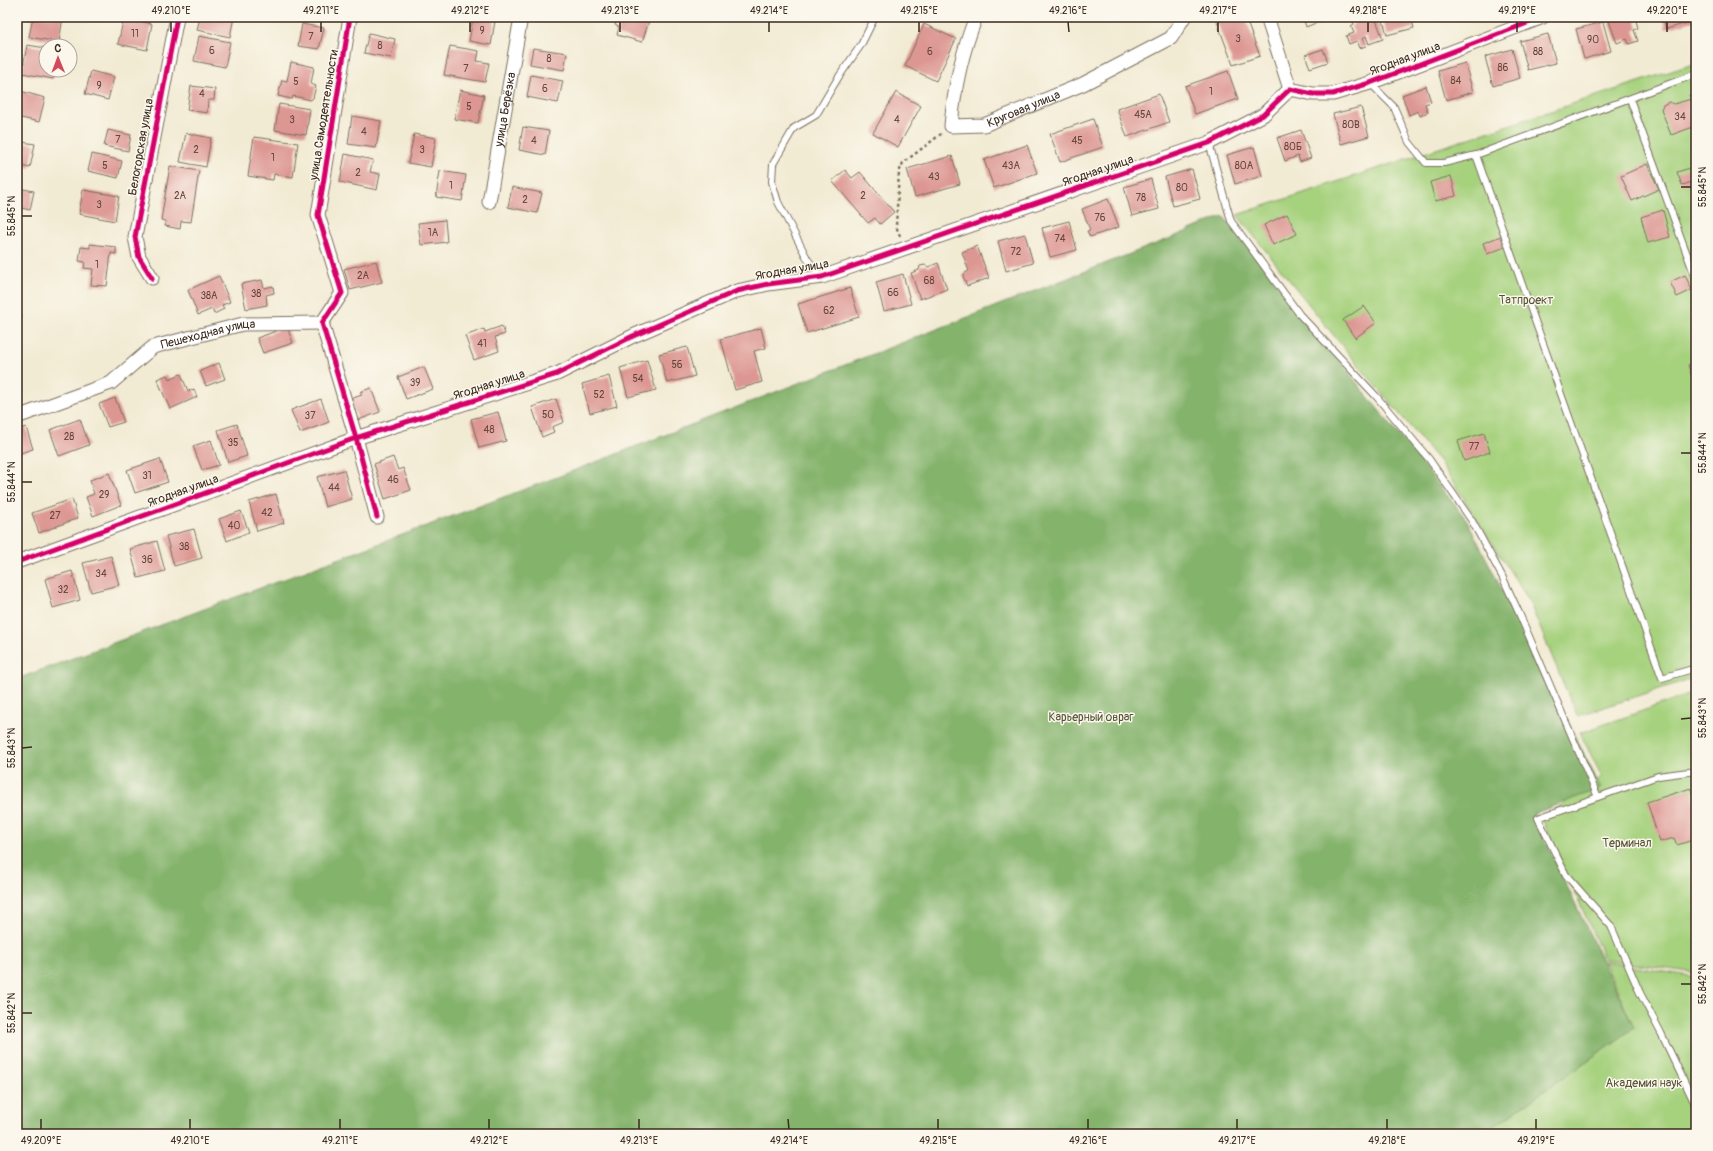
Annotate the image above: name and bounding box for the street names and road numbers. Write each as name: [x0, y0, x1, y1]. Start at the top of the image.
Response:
street label: Ягодная улица: [1368, 39, 1443, 79]
street label: улица Самодеятельности: [306, 48, 342, 182]
street label: улица Берёзка: [491, 71, 519, 149]
street label: Круговая улица: [985, 87, 1063, 130]
street label: Белогорская улица: [125, 97, 157, 197]
street label: Ягодная улица: [1060, 152, 1136, 190]
street label: Ягодная улица: [754, 256, 830, 284]
street label: Пешеходная улица: [159, 316, 256, 352]
street label: Ягодная улица: [451, 366, 527, 404]
street label: Ягодная улица: [145, 471, 221, 511]

